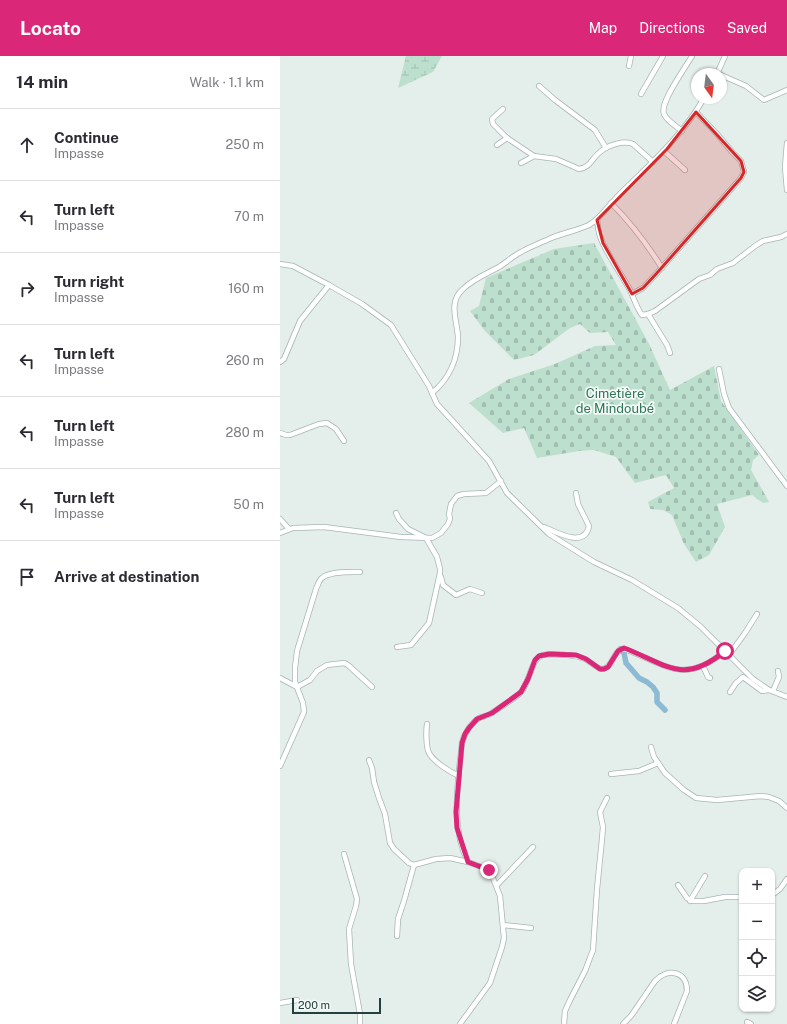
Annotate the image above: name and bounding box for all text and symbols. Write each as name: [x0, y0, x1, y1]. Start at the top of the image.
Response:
text: Locato: [20, 17, 81, 39]
text: Map: [589, 20, 617, 36]
text: Directions: [639, 20, 705, 36]
text: Saved: [727, 20, 767, 36]
north arrow: [691, 68, 727, 104]
text: 14 min: [16, 72, 68, 92]
text: Walk · 1.1 km: [189, 75, 264, 90]
text: Continue: [54, 129, 119, 146]
icon: ahead: [16, 134, 38, 156]
text: 250 m: [226, 137, 264, 152]
text: Impasse: [54, 146, 104, 161]
text: Turn left: [54, 201, 115, 218]
icon: left: [16, 206, 38, 228]
text: 70 m: [234, 209, 264, 224]
text: Impasse: [54, 218, 104, 233]
text: Turn right: [54, 273, 124, 290]
icon: right: [16, 278, 38, 300]
text: 160 m: [228, 281, 264, 296]
text: Impasse: [54, 290, 104, 305]
text: Turn left: [54, 345, 115, 362]
icon: left: [16, 350, 38, 372]
text: 260 m: [226, 353, 264, 368]
text: Impasse: [54, 362, 104, 377]
park label: Cimetière de Mindoubé: [576, 386, 654, 416]
text: Turn left: [54, 417, 115, 434]
icon: left: [16, 422, 38, 444]
text: 280 m: [226, 425, 264, 440]
text: Impasse: [54, 434, 104, 449]
text: Turn left: [54, 489, 115, 506]
icon: left: [16, 494, 38, 516]
text: 50 m: [233, 497, 264, 512]
text: Impasse: [54, 506, 104, 521]
icon: arrive: [16, 566, 38, 588]
text: Arrive at destination: [54, 568, 199, 585]
route start: [716, 642, 734, 660]
route end: [480, 861, 498, 879]
map controls: [739, 868, 775, 1012]
button: +: [739, 868, 775, 904]
button: −: [739, 904, 775, 940]
button: locate: [739, 940, 775, 976]
button: layers: [739, 976, 775, 1012]
scale bar: [292, 996, 381, 1015]
text: 200 m: [298, 999, 330, 1011]

